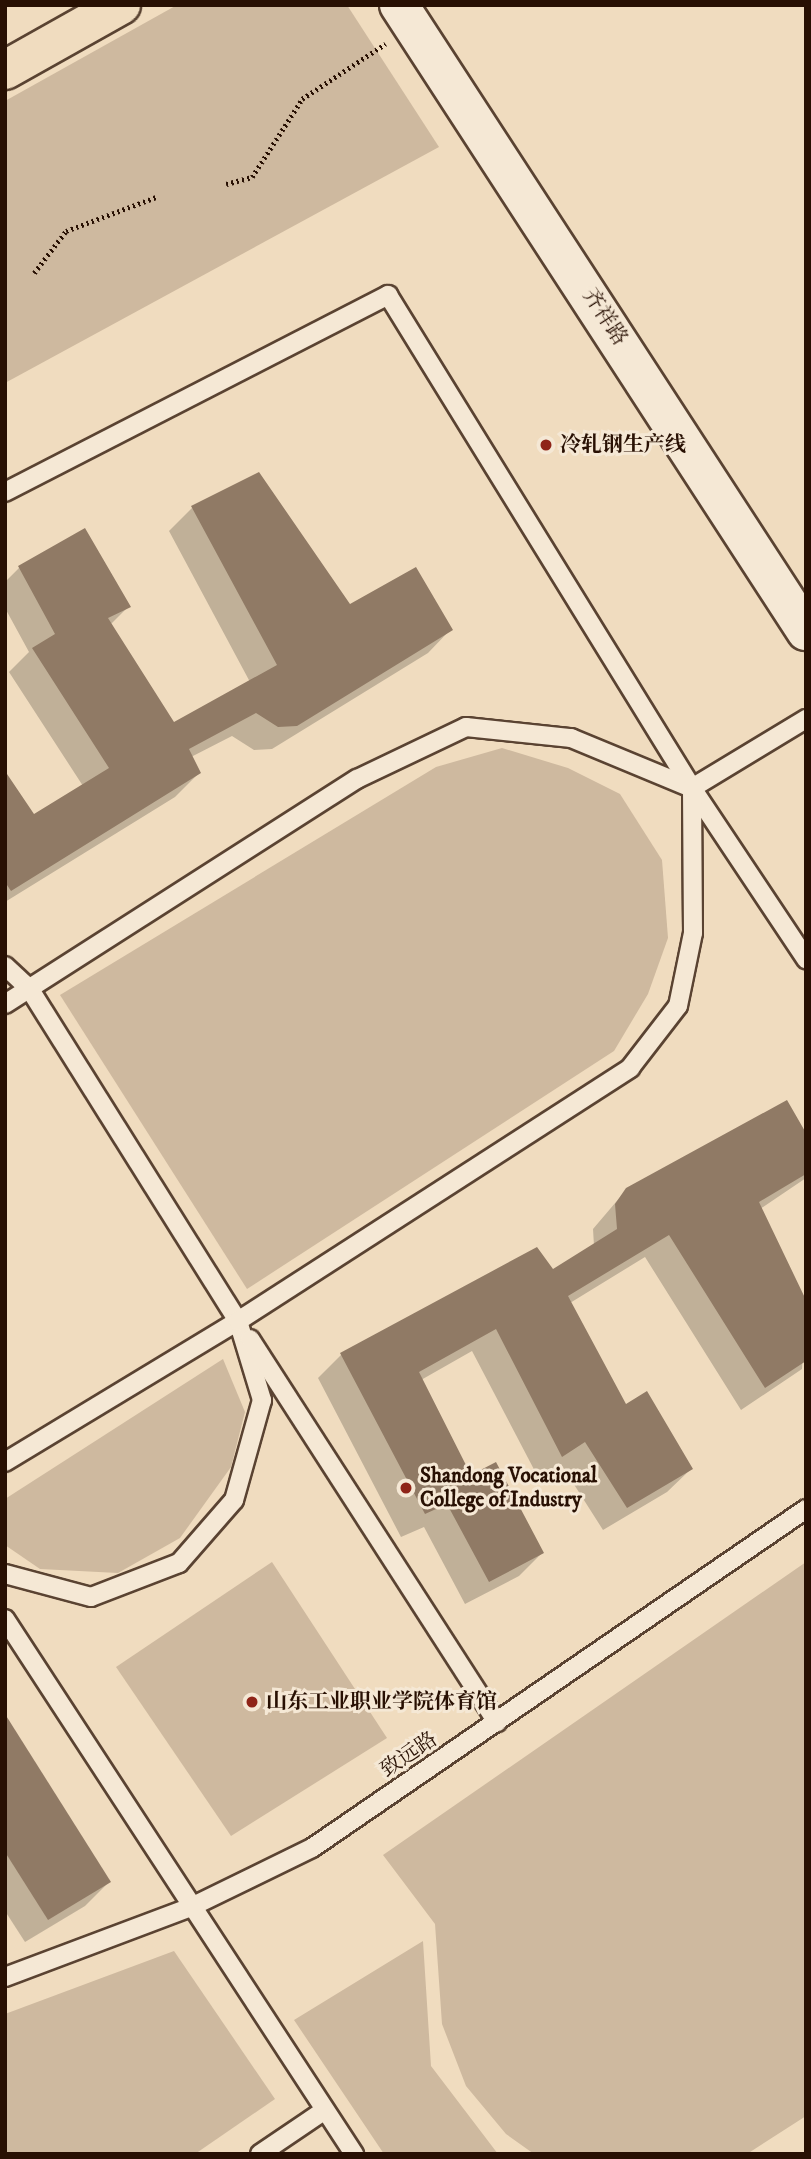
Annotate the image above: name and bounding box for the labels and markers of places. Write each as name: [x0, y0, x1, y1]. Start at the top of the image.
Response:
place label: 冷轧钢生产线: [560, 432, 686, 458]
marker: 冷轧钢生产线: [538, 437, 554, 453]
place label: Shandong Vocational College of Industry: [420, 1463, 597, 1513]
marker: Shandong Vocational College of Industry: [398, 1480, 414, 1496]
place label: 山东工业职业学院体育馆: [266, 1689, 497, 1715]
marker: 山东工业职业学院体育馆: [244, 1694, 260, 1710]

